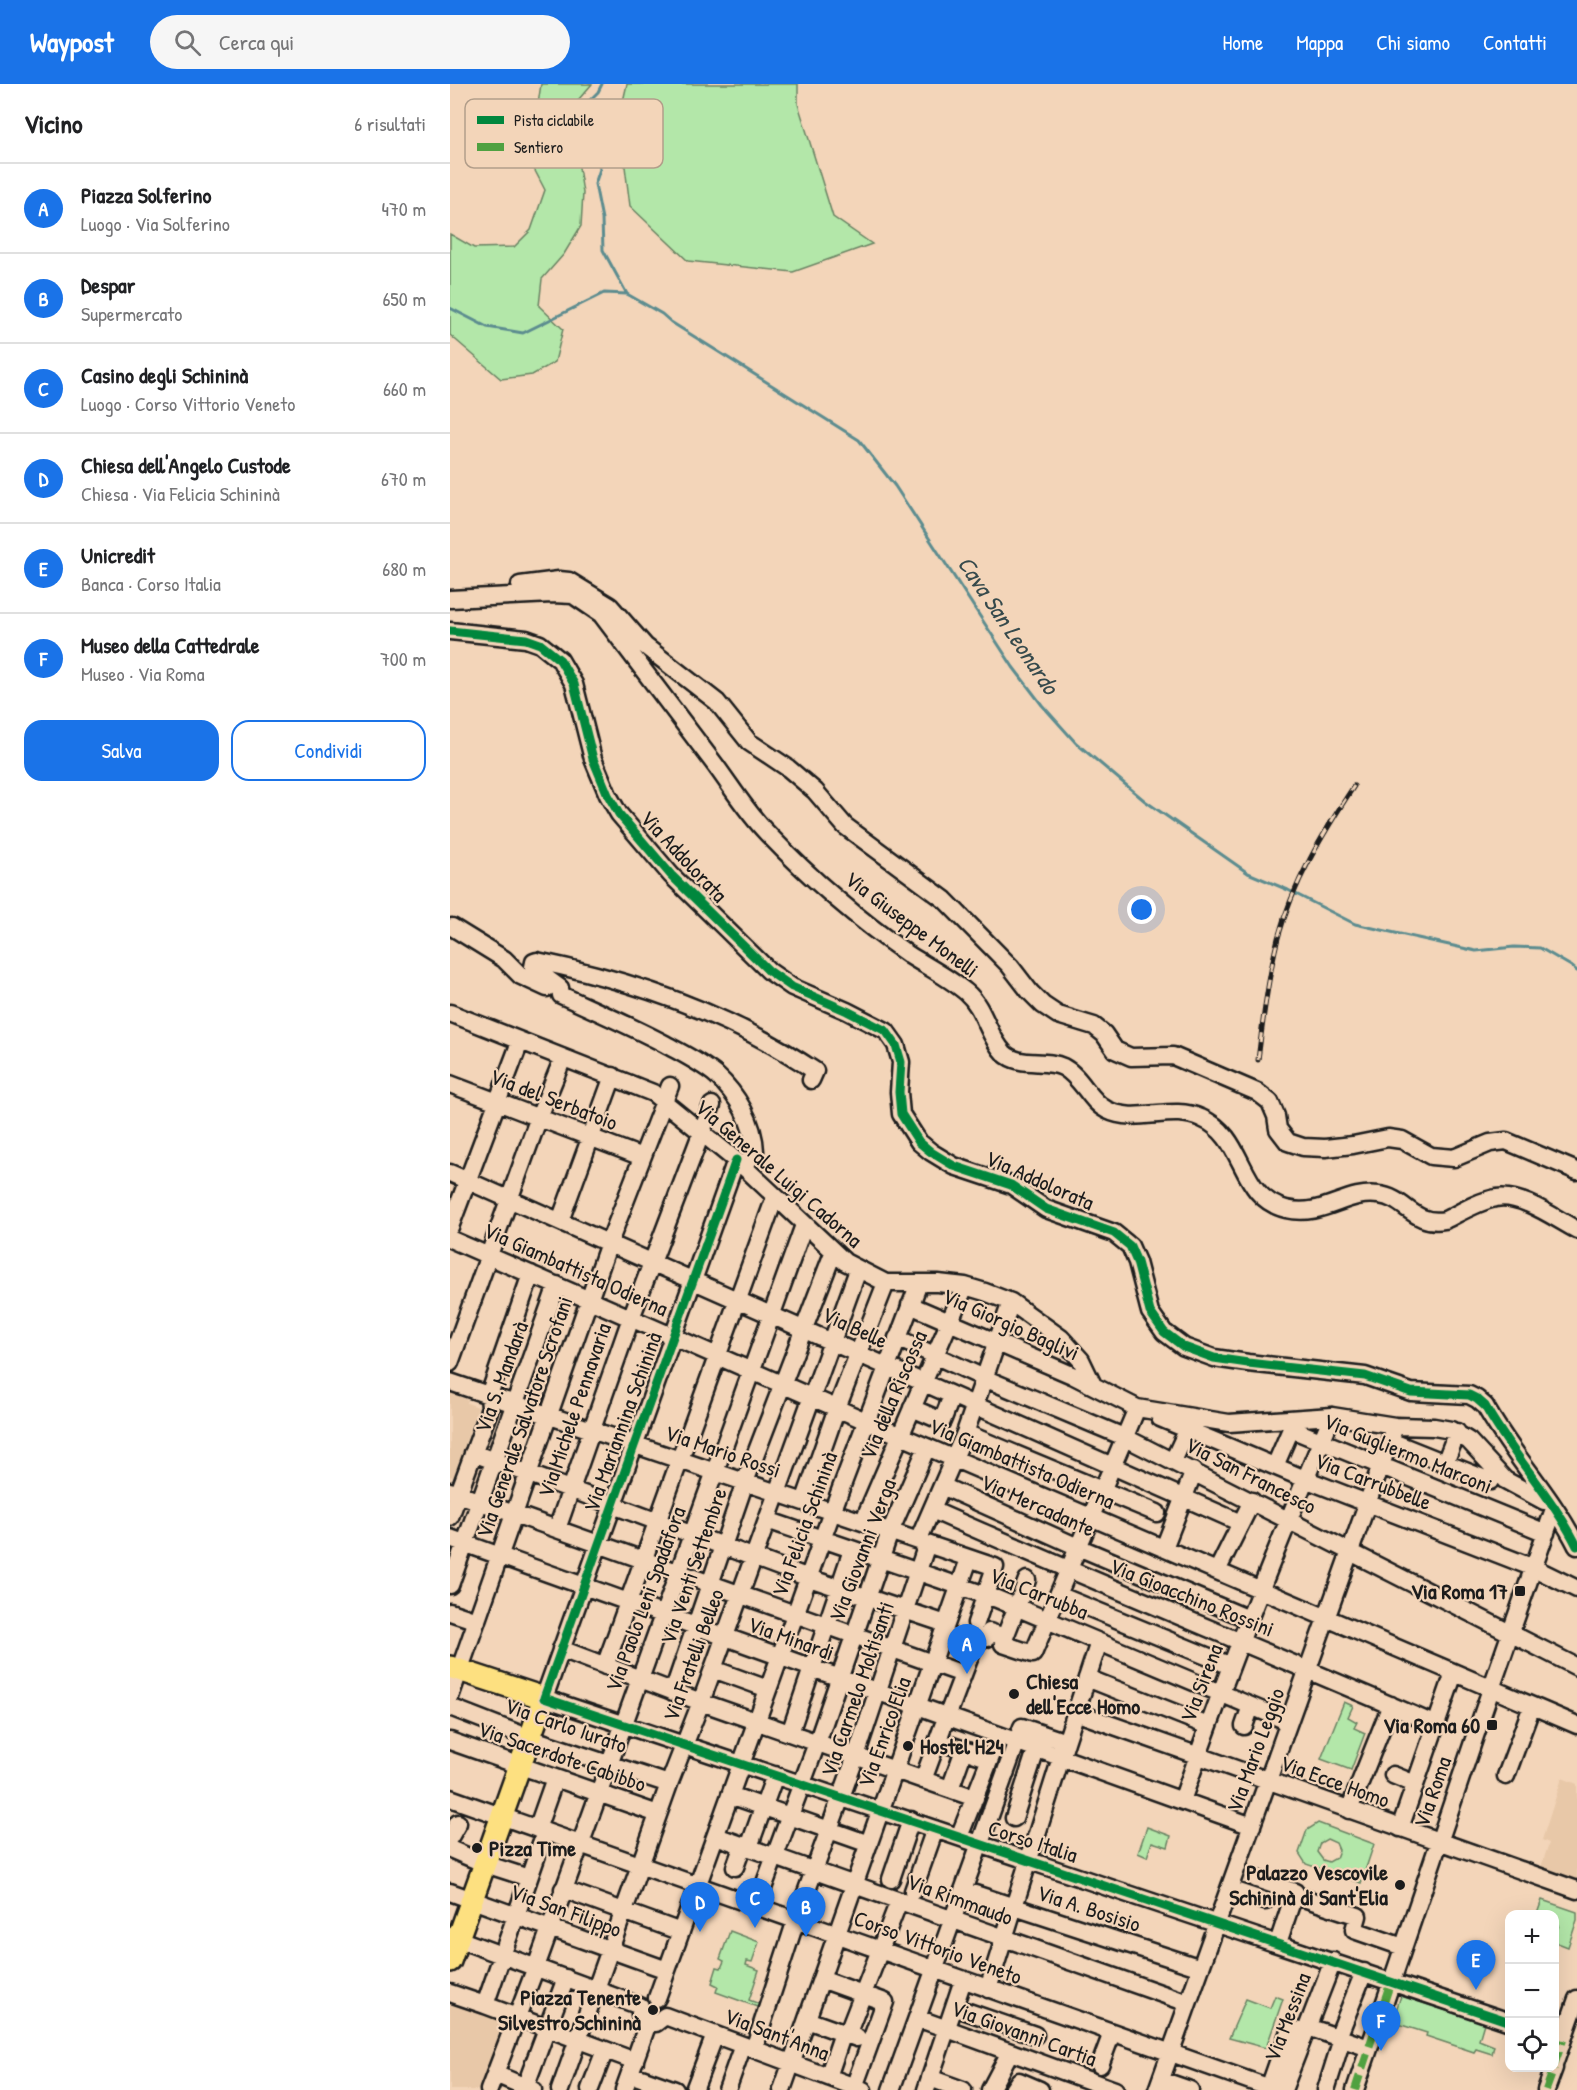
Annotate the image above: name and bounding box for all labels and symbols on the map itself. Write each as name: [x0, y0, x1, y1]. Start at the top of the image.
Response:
legend: [465, 99, 663, 168]
text: Pista ciclabile: [514, 109, 595, 131]
text: Sentiero: [514, 136, 564, 158]
water label: Cava San Leonardo: [951, 549, 1068, 702]
street label: Via Addolorata: [634, 803, 735, 909]
street label: Via Giuseppe Monelli: [839, 864, 985, 984]
your location: [1127, 895, 1156, 924]
street label: Via del Serbatoio: [486, 1061, 622, 1137]
street label: Via Generale Luigi Cadorna: [689, 1092, 869, 1254]
street label: Via Addolorata: [981, 1143, 1099, 1217]
street label: Via Giambattista Odierna: [479, 1215, 673, 1323]
street label: Via Giorgio Baglivi: [938, 1280, 1084, 1368]
street label: Via Generale Salvatore Scrofani: [468, 1292, 580, 1542]
street label: Via Belle: [817, 1299, 893, 1355]
street label: Via S. Mandarà: [467, 1317, 535, 1437]
street label: Via Michele Pennavaria: [530, 1318, 618, 1501]
street label: Via della Riscossa: [852, 1325, 934, 1464]
street label: Via Mariannina Schininà: [576, 1328, 669, 1516]
street label: Via Gugliermo Marconi: [1319, 1405, 1497, 1501]
street label: Via Giambattista Odierna: [925, 1410, 1120, 1516]
street label: Via Mario Rossi: [661, 1417, 785, 1485]
street label: Via San Francesco: [1180, 1429, 1322, 1521]
street label: Via Carrubbelle: [1310, 1445, 1436, 1517]
street label: Via Felicia Schininà: [764, 1447, 844, 1601]
street label: Via Mercadante: [976, 1466, 1100, 1544]
street label: Via Giovanni Verga: [821, 1474, 903, 1626]
street label: Via Venti Settembre: [652, 1484, 734, 1648]
street label: Via Paolo Leni Spadafora: [598, 1502, 693, 1696]
street label: Via Gioacchino Rossini: [1105, 1550, 1279, 1644]
street label: Via Carrubba: [985, 1560, 1093, 1627]
place label: Via Roma 17: [1411, 1576, 1508, 1606]
street label: Via Fratelli Belleo: [655, 1584, 731, 1726]
marker: Via Roma 17: [1513, 1584, 1527, 1598]
street label: Via Carmelo Moltisanti: [813, 1597, 901, 1781]
street label: Via Minardi: [744, 1609, 838, 1667]
pin: A: [948, 1624, 986, 1674]
street label: Via Sirena: [1172, 1639, 1230, 1727]
place label: Chiesa dell'Ecce Homo: [1026, 1666, 1140, 1721]
street label: Via Enrico Elia: [850, 1672, 918, 1791]
street label: Via Mario Leggio: [1219, 1684, 1291, 1816]
marker: Chiesa dell'Ecce Homo: [1007, 1687, 1021, 1701]
street label: Via Carlo Iurato: [501, 1690, 631, 1760]
place label: Via Roma 60: [1383, 1710, 1480, 1740]
street label: Via Sacerdote Cabibbo: [474, 1713, 650, 1799]
marker: Via Roma 60: [1485, 1718, 1499, 1732]
place label: Hostel H24: [920, 1731, 1004, 1761]
marker: Hostel H24: [901, 1739, 915, 1753]
street label: Via Ecce Homo: [1276, 1747, 1394, 1815]
street label: Via Roma: [1406, 1752, 1458, 1832]
street label: Corso Italia: [984, 1812, 1082, 1870]
place label: Pizza Time: [489, 1833, 576, 1863]
marker: Pizza Time: [470, 1841, 484, 1855]
place label: Palazzo Vescovile Schininà di Sant'Elia: [1229, 1857, 1388, 1912]
street label: Via Rimmaudo: [903, 1866, 1017, 1932]
street label: Via San Filippo: [506, 1876, 626, 1944]
street label: Via A. Bosisio: [1033, 1877, 1145, 1939]
pin: C: [736, 1878, 774, 1928]
marker: Palazzo Vescovile Schininà di Sant'Elia: [1393, 1878, 1407, 1892]
pin: D: [680, 1882, 720, 1932]
pin: B: [786, 1888, 826, 1937]
street label: Corso Vittorio Veneto: [850, 1903, 1026, 1991]
pin: E: [1456, 1940, 1496, 1990]
street label: Via Messina: [1256, 1968, 1318, 2066]
place label: Piazza Tenente Silvestro Schininà: [498, 1982, 641, 2037]
street label: Via Giovanni Cartia: [947, 1993, 1101, 2073]
street label: Via Sant'Anna: [720, 2000, 834, 2068]
pin: F: [1362, 2002, 1400, 2051]
marker: Piazza Tenente Silvestro Schininà: [646, 2003, 660, 2017]

